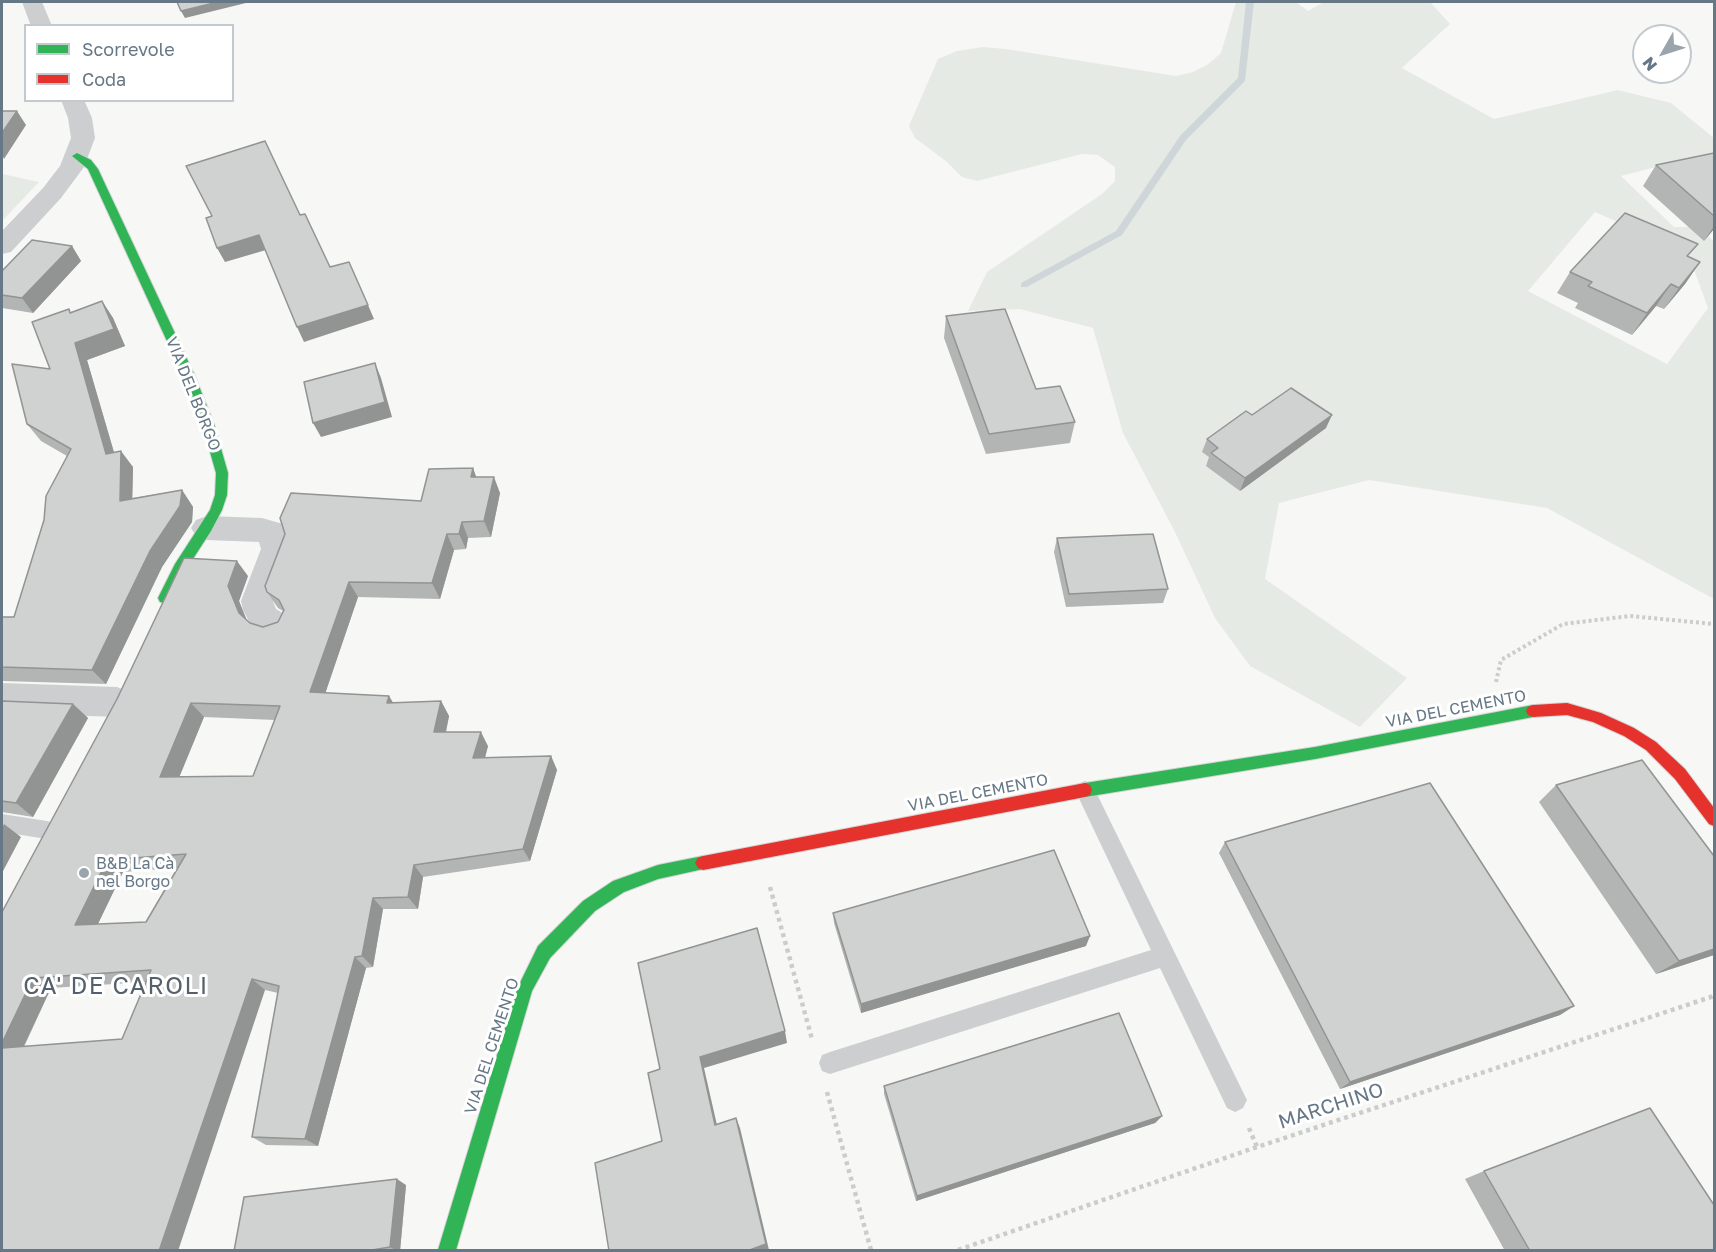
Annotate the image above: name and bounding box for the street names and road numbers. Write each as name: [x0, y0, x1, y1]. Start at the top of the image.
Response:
street label: VIA DEL BORGO: [161, 334, 225, 454]
street label: VIA DEL CEMENTO: [1384, 686, 1528, 732]
street label: VIA DEL CEMENTO: [906, 770, 1050, 816]
street label: VIA DEL CEMENTO: [461, 975, 523, 1117]
street label: MARCHINO: [1275, 1078, 1387, 1134]

